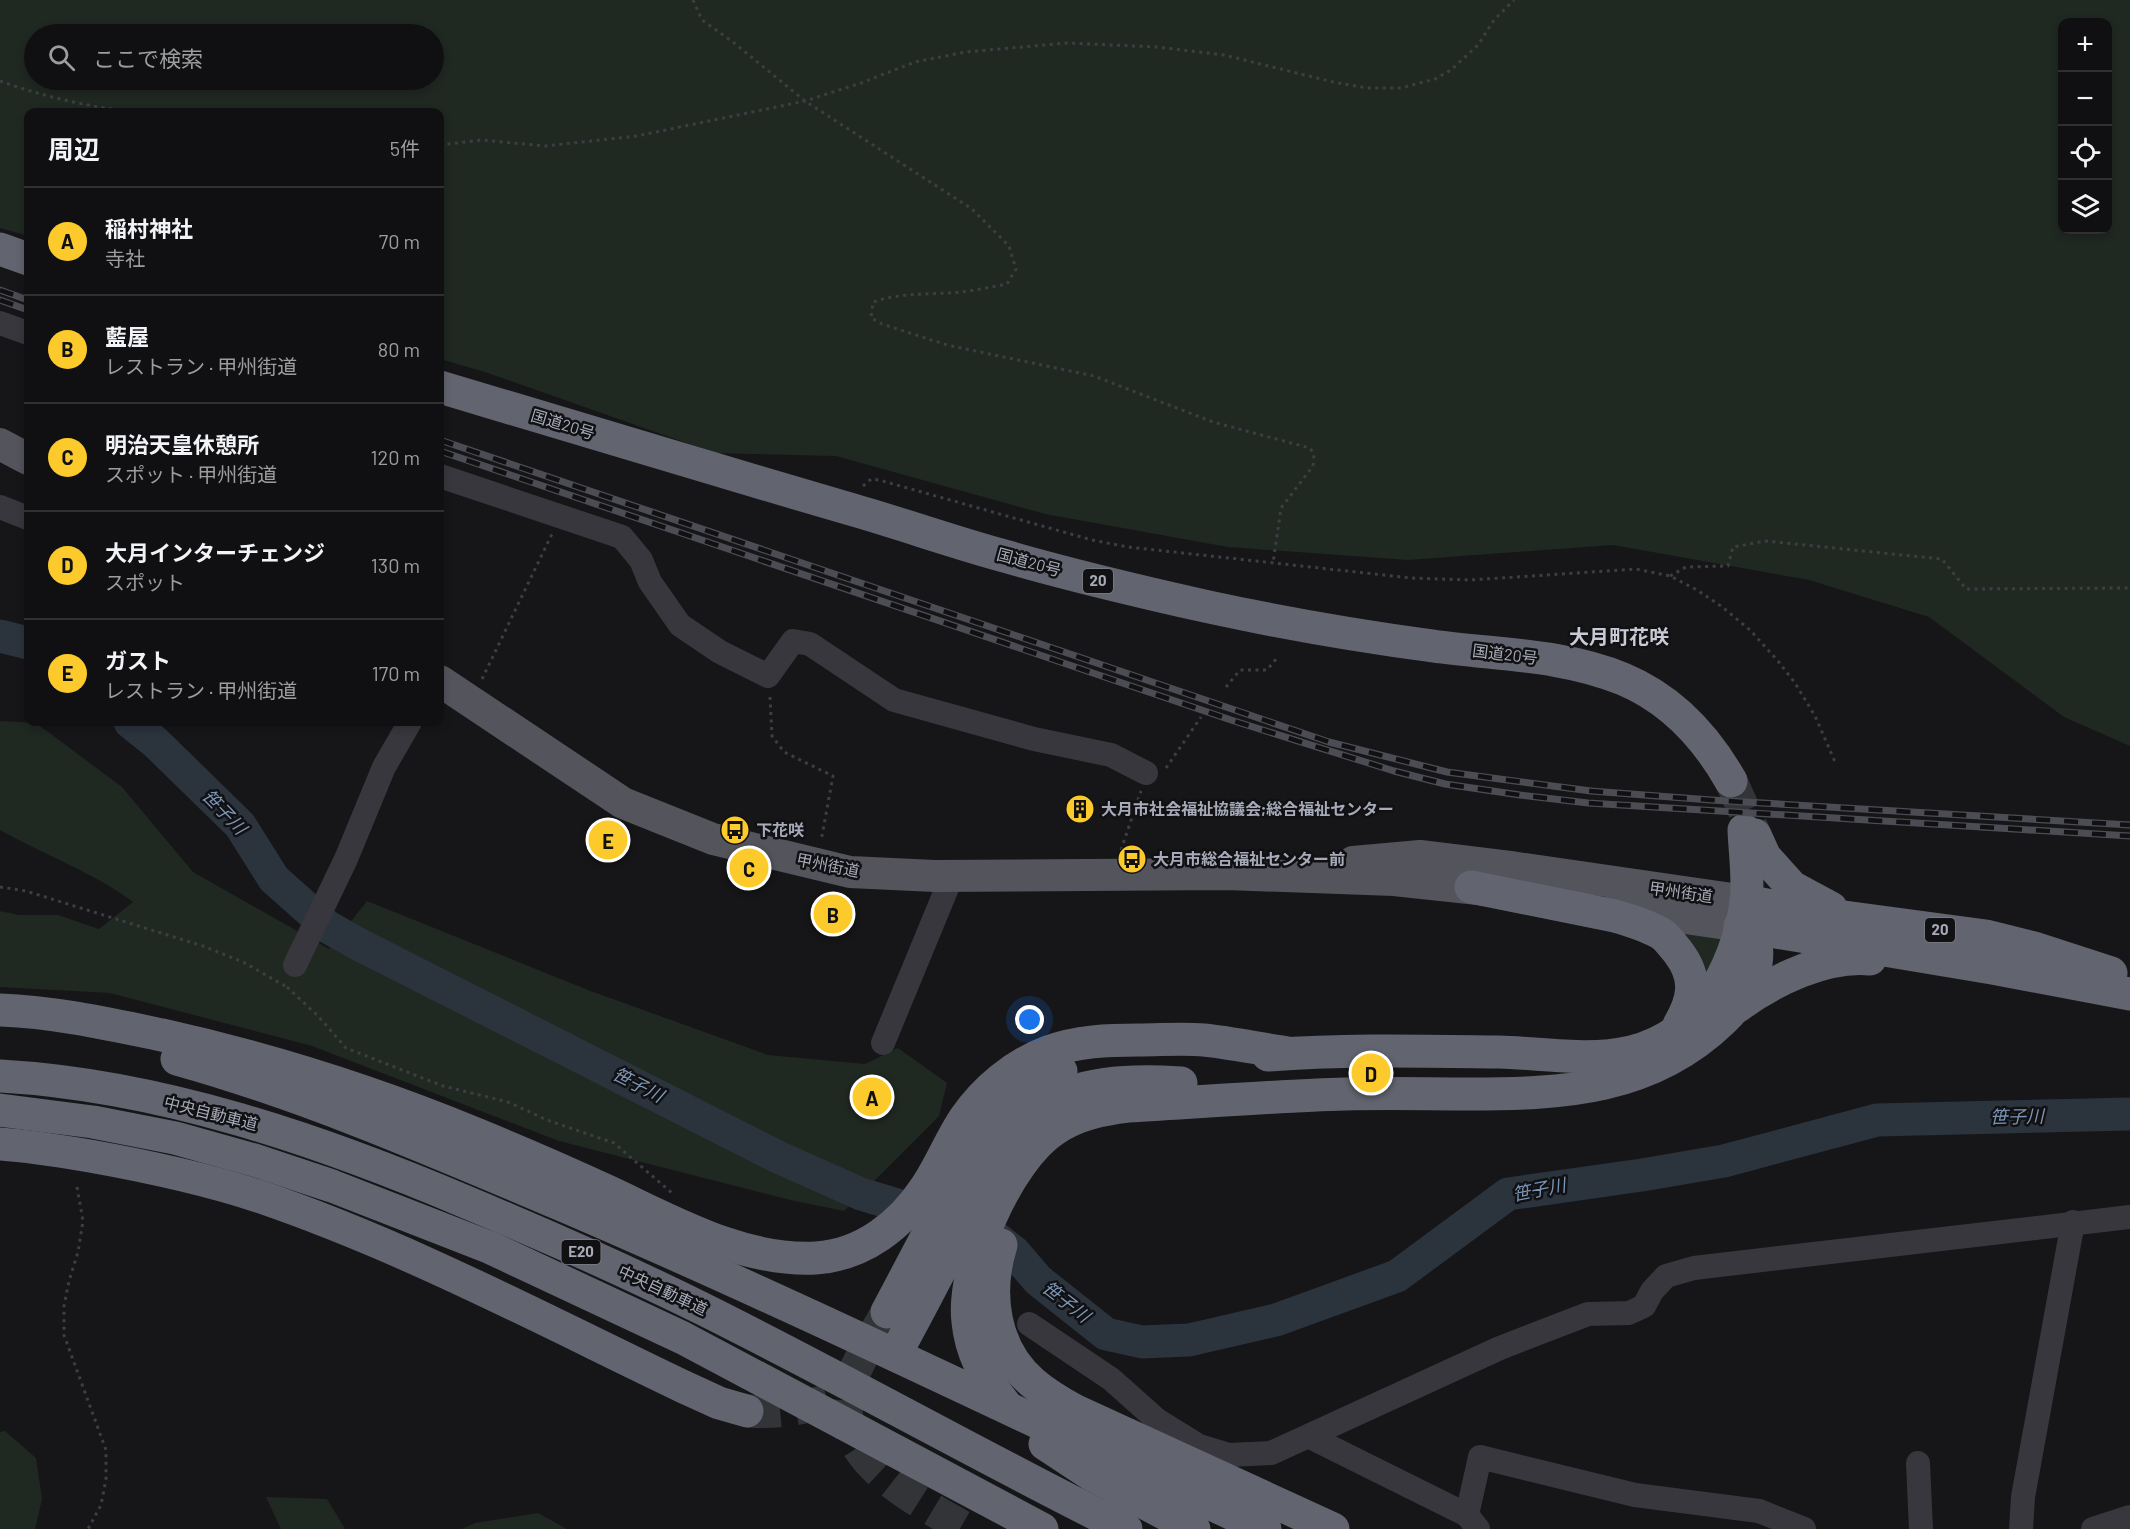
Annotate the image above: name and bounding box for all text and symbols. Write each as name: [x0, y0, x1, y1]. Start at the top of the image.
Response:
map controls: [2058, 18, 2112, 234]
button: +: [2058, 18, 2112, 72]
search box: [24, 24, 444, 90]
icon: search: [45, 41, 78, 74]
text: ここで検索: [93, 45, 203, 71]
button: −: [2058, 72, 2112, 126]
button: locate: [2058, 126, 2112, 180]
text: 周辺: [48, 133, 100, 164]
text: 5件: [390, 136, 420, 160]
button: layers: [2058, 180, 2112, 234]
text: 稲村神社: [105, 215, 193, 241]
text: A: [61, 229, 74, 253]
text: 70 m: [379, 229, 420, 253]
text: 寺社: [105, 246, 145, 270]
text: 藍屋: [105, 323, 149, 349]
text: B: [61, 337, 74, 361]
text: 80 m: [378, 337, 420, 361]
text: レストラン · 甲州街道: [105, 354, 297, 378]
street label: 国道20号: [529, 405, 597, 442]
text: 明治天皇休憩所: [105, 431, 259, 457]
text: C: [61, 445, 74, 469]
text: 120 m: [370, 445, 420, 469]
text: スポット · 甲州街道: [105, 462, 277, 486]
text: 大月インターチェンジ: [105, 539, 325, 565]
street label: 国道20号: [995, 544, 1063, 579]
text: D: [61, 553, 74, 577]
text: 130 m: [371, 553, 420, 577]
road number: 20: [1083, 569, 1113, 593]
text: スポット: [105, 570, 185, 594]
district label: 大月町花咲: [1569, 624, 1669, 648]
street label: 国道20号: [1471, 640, 1539, 667]
text: ガスト: [105, 647, 171, 673]
text: E: [62, 661, 73, 685]
text: 170 m: [372, 661, 420, 685]
text: レストラン · 甲州街道: [105, 678, 297, 702]
water label: 笹子川: [198, 784, 253, 840]
building icon: 大月市社会福祉協議会;総合福祉センター: [1064, 793, 1096, 825]
place label: 大月市社会福祉協議会;総合福祉センター: [1101, 799, 1394, 818]
bus stop icon: 下花咲: [719, 814, 751, 846]
pin: E: [588, 818, 628, 862]
place label: 下花咲: [756, 820, 804, 839]
bus stop icon: 大月市総合福祉センター前: [1116, 843, 1148, 875]
pin: C: [730, 846, 768, 890]
street label: 甲州街道: [795, 849, 861, 880]
place label: 大月市総合福祉センター前: [1153, 849, 1345, 868]
street label: 甲州街道: [1648, 878, 1714, 905]
pin: B: [814, 892, 852, 936]
road number: 20: [1925, 918, 1955, 942]
your location: [1015, 1005, 1044, 1034]
pin: D: [1352, 1050, 1390, 1096]
water label: 笹子川: [609, 1062, 669, 1107]
pin: A: [852, 1074, 892, 1120]
street label: 中央自動車道: [162, 1092, 260, 1133]
water label: 笹子川: [1990, 1104, 2046, 1127]
water label: 笹子川: [1510, 1173, 1569, 1205]
road number: E20: [562, 1240, 600, 1264]
street label: 中央自動車道: [616, 1261, 711, 1318]
water label: 笹子川: [1039, 1276, 1096, 1328]

